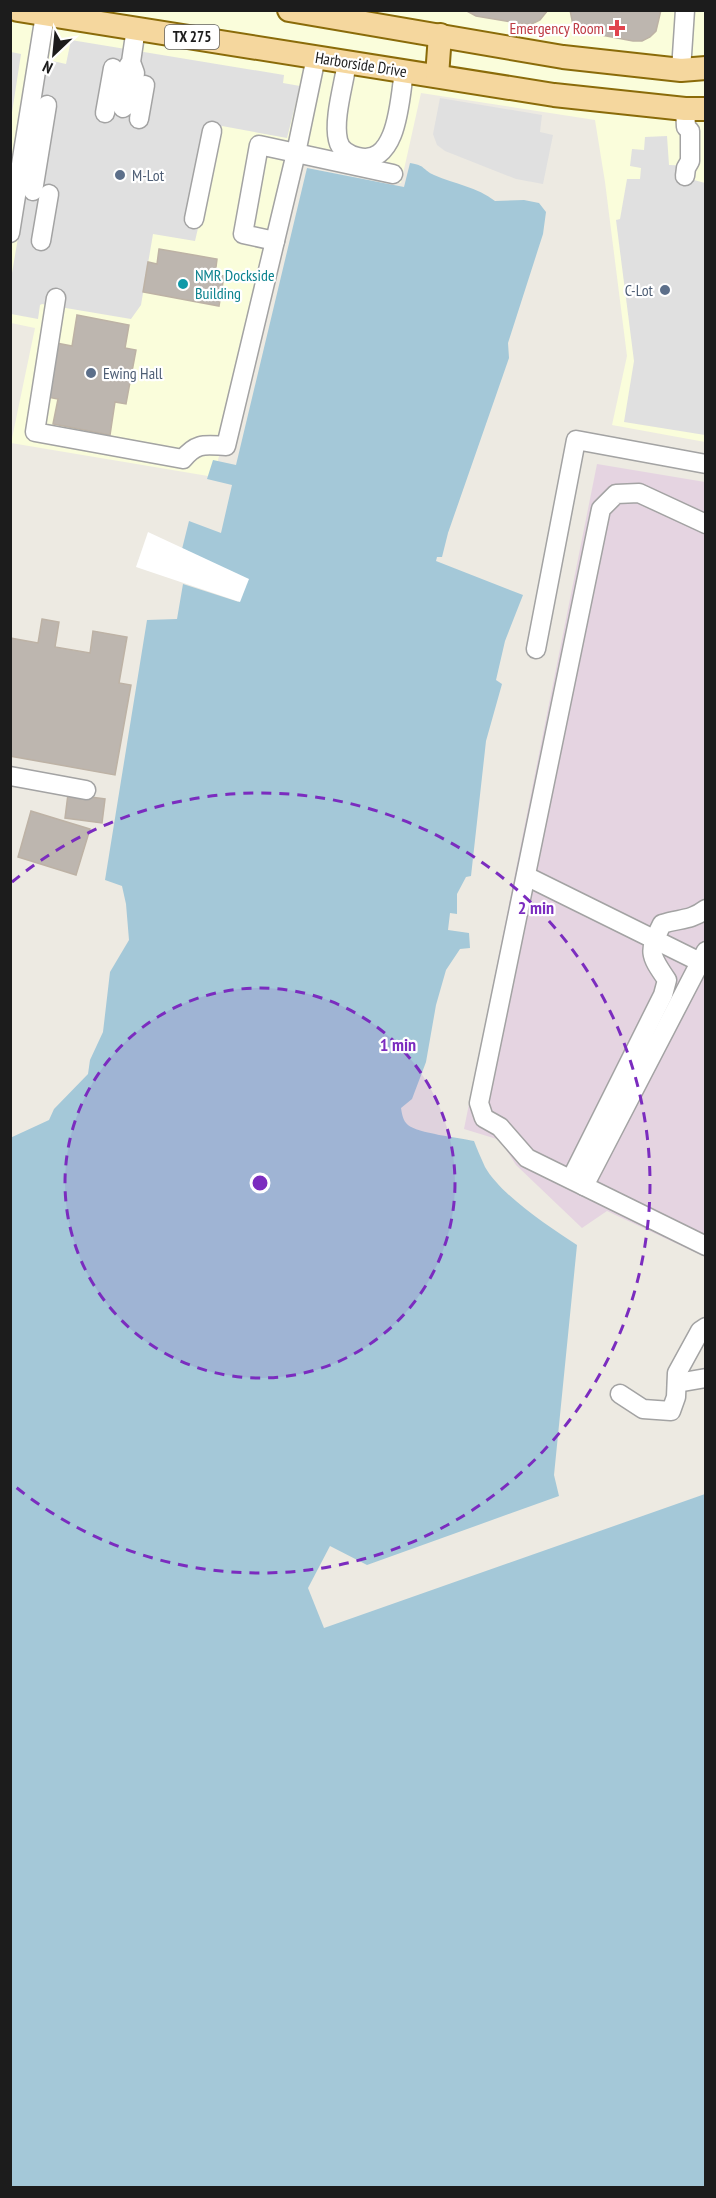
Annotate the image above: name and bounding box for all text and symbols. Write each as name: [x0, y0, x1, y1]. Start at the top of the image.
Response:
place label: Emergency Room: [509, 18, 604, 38]
marker: Emergency Room: [608, 19, 626, 37]
north arrow: [24, 24, 84, 84]
road number: TX 275: [165, 25, 219, 49]
street label: Harborside Drive: [314, 47, 408, 81]
text: N: [39, 57, 56, 78]
place label: M-Lot: [132, 165, 165, 185]
marker: M-Lot: [113, 168, 127, 182]
place label: NMR Dockside Building: [195, 265, 275, 303]
marker: NMR Dockside Building: [176, 277, 190, 291]
place label: C-Lot: [625, 280, 654, 300]
marker: C-Lot: [658, 283, 672, 297]
place label: Ewing Hall: [103, 363, 163, 383]
marker: Ewing Hall: [84, 366, 98, 380]
text: 2 min: [518, 896, 554, 919]
text: 1 min: [380, 1033, 416, 1056]
centre of rings: [250, 1173, 270, 1193]

